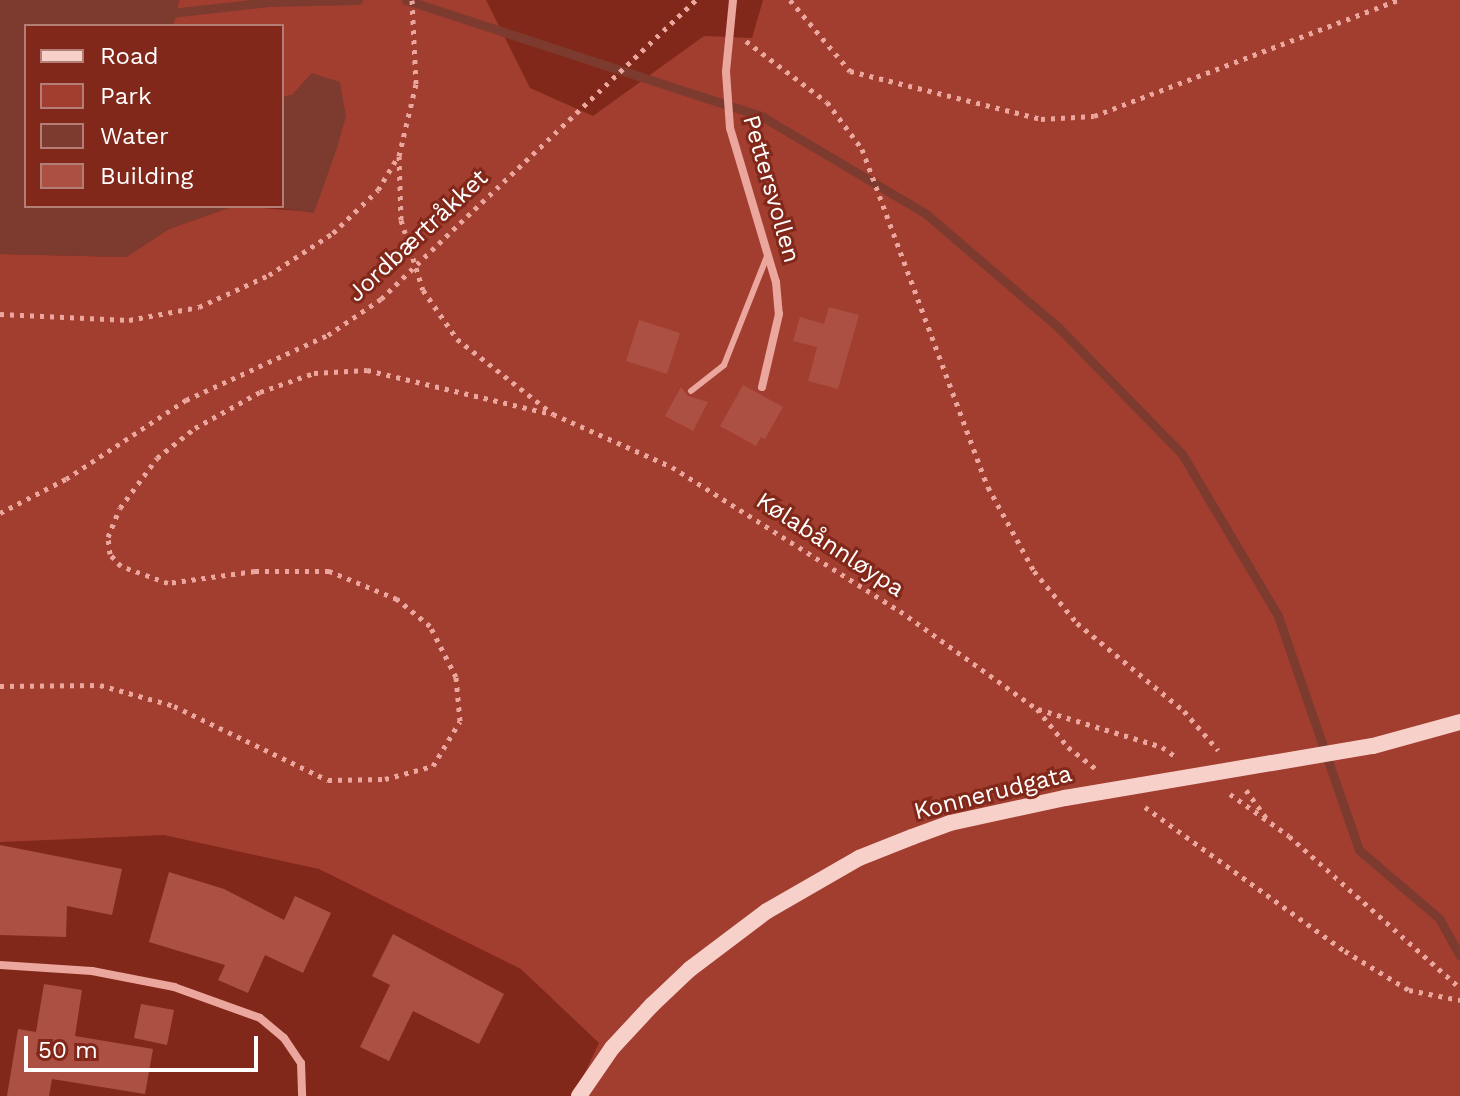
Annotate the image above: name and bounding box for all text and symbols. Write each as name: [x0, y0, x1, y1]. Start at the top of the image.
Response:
legend: [24, 24, 284, 208]
text: Road: [100, 42, 159, 70]
text: Park: [100, 82, 152, 110]
street label: Pettersvollen: [736, 112, 806, 266]
text: Water: [100, 122, 169, 150]
text: Building: [100, 162, 193, 190]
street label: Jordbærtråkket: [342, 164, 494, 308]
street label: Kølabånnløypa: [751, 486, 909, 604]
street label: Konnerudgata: [911, 759, 1075, 827]
scale bar: [28, 1020, 262, 1070]
text: 50 m: [38, 1036, 98, 1064]

